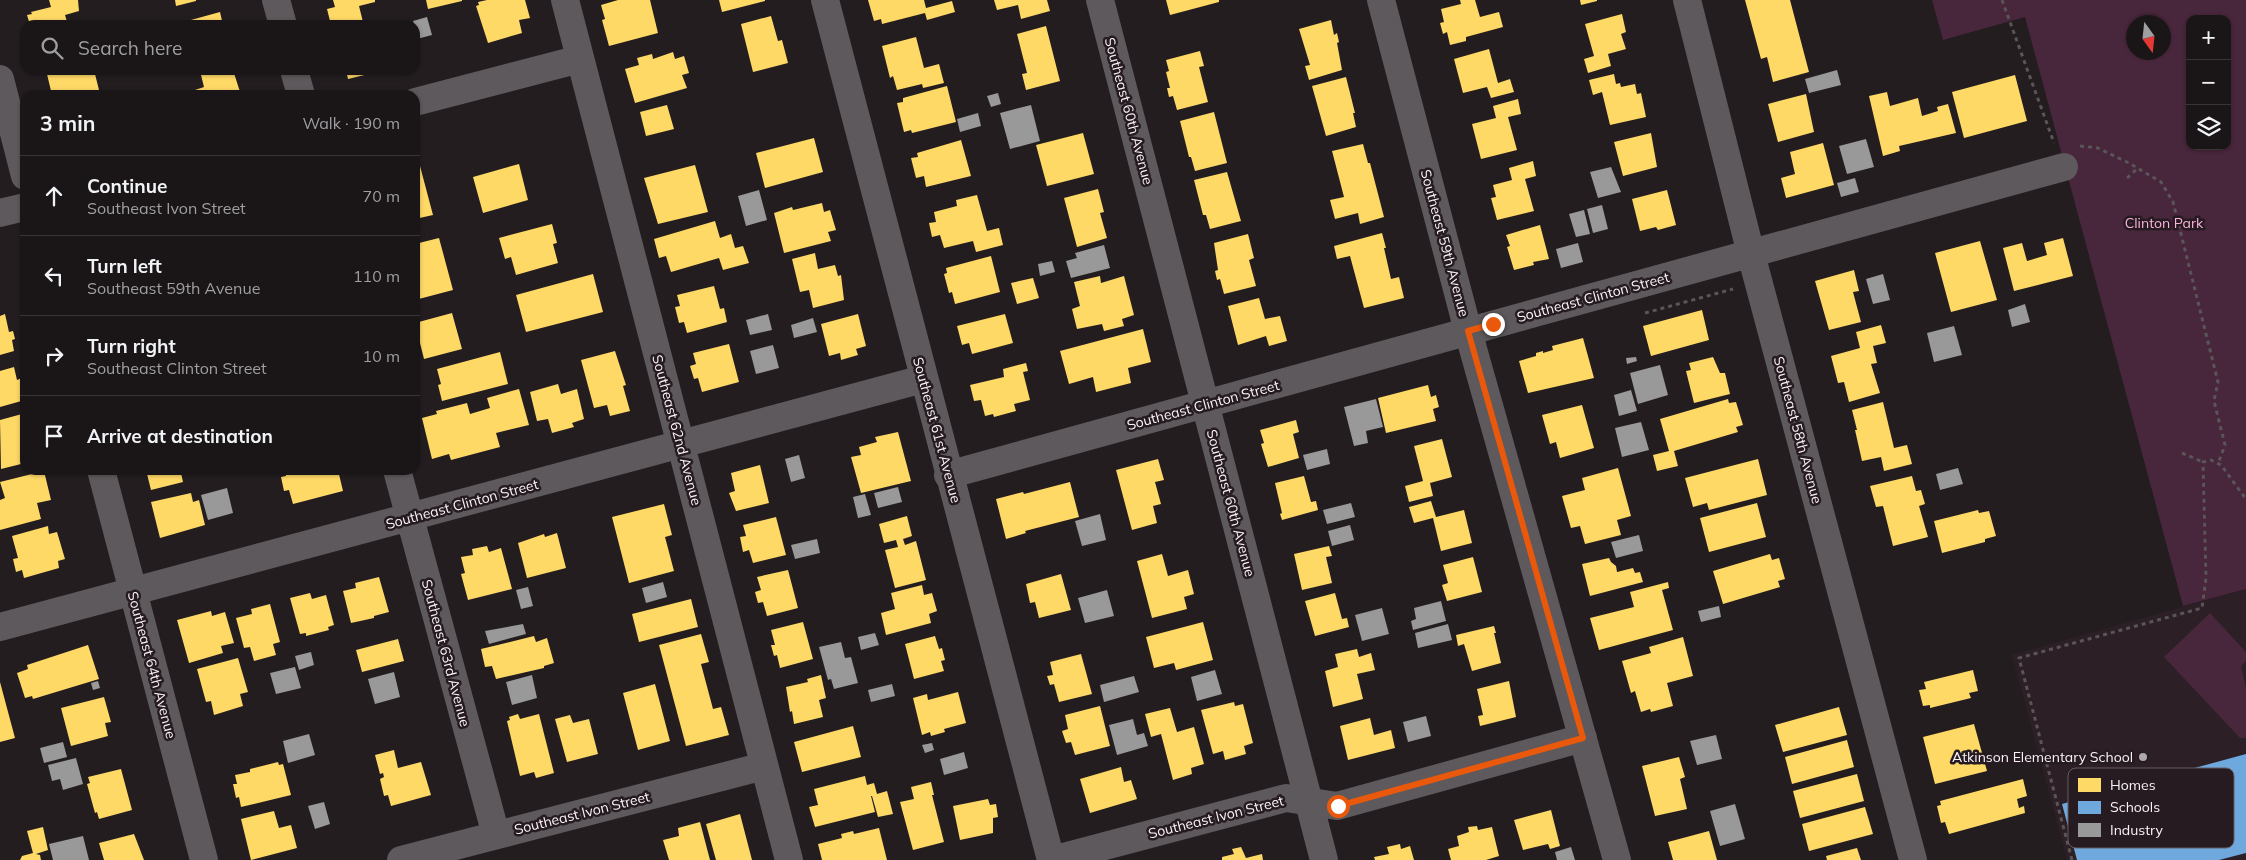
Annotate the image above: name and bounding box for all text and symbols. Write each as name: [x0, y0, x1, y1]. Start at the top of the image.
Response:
north arrow: [2126, 15, 2171, 60]
map controls: [2186, 15, 2231, 150]
button: +: [2186, 15, 2231, 60]
search box: [20, 20, 420, 75]
icon: search: [38, 34, 66, 62]
street label: Southeast 60th Avenue: [1101, 35, 1157, 187]
text: Search here: [78, 36, 182, 60]
button: −: [2186, 60, 2231, 105]
button: layers: [2186, 105, 2231, 150]
text: 3 min: [40, 110, 95, 136]
text: Walk · 190 m: [302, 113, 400, 133]
street label: Southeast 59th Avenue: [1417, 167, 1473, 319]
text: Continue: [87, 174, 167, 198]
icon: ahead: [40, 182, 68, 210]
text: 70 m: [363, 186, 400, 206]
text: Southeast Ivon Street: [87, 198, 246, 218]
park label: Clinton Park: [2125, 214, 2204, 232]
text: Turn left: [87, 254, 162, 278]
icon: left: [40, 262, 68, 290]
text: 110 m: [353, 266, 400, 286]
street label: Southeast Clinton Street: [1515, 268, 1671, 326]
text: Southeast 59th Avenue: [87, 278, 260, 298]
route end: [1482, 313, 1505, 336]
text: Turn right: [87, 334, 176, 358]
icon: right: [40, 342, 68, 370]
text: 10 m: [363, 346, 400, 366]
street label: Southeast 62nd Avenue: [648, 353, 706, 507]
street label: Southeast 58th Avenue: [1770, 354, 1826, 506]
street label: Southeast 61st Avenue: [909, 355, 965, 505]
text: Southeast Clinton Street: [87, 358, 267, 378]
street label: Southeast Clinton Street: [1125, 376, 1281, 434]
icon: arrive: [40, 422, 68, 450]
text: Arrive at destination: [87, 424, 273, 448]
street label: Southeast 60th Avenue: [1203, 427, 1259, 579]
street label: Southeast Clinton Street: [384, 475, 540, 533]
street label: Southeast 63rd Avenue: [418, 577, 474, 729]
street label: Southeast 64th Avenue: [124, 589, 180, 741]
place label: Atkinson Elementary School: [1952, 748, 2133, 766]
marker: Atkinson Elementary School: [2137, 751, 2149, 763]
legend: [2068, 768, 2234, 848]
text: Homes: [2110, 776, 2156, 794]
street label: Southeast Ivon Street: [512, 787, 652, 839]
street label: Southeast Ivon Street: [1146, 791, 1286, 843]
route start: [1327, 795, 1350, 818]
text: Schools: [2110, 798, 2160, 816]
text: Industry: [2110, 821, 2164, 839]

